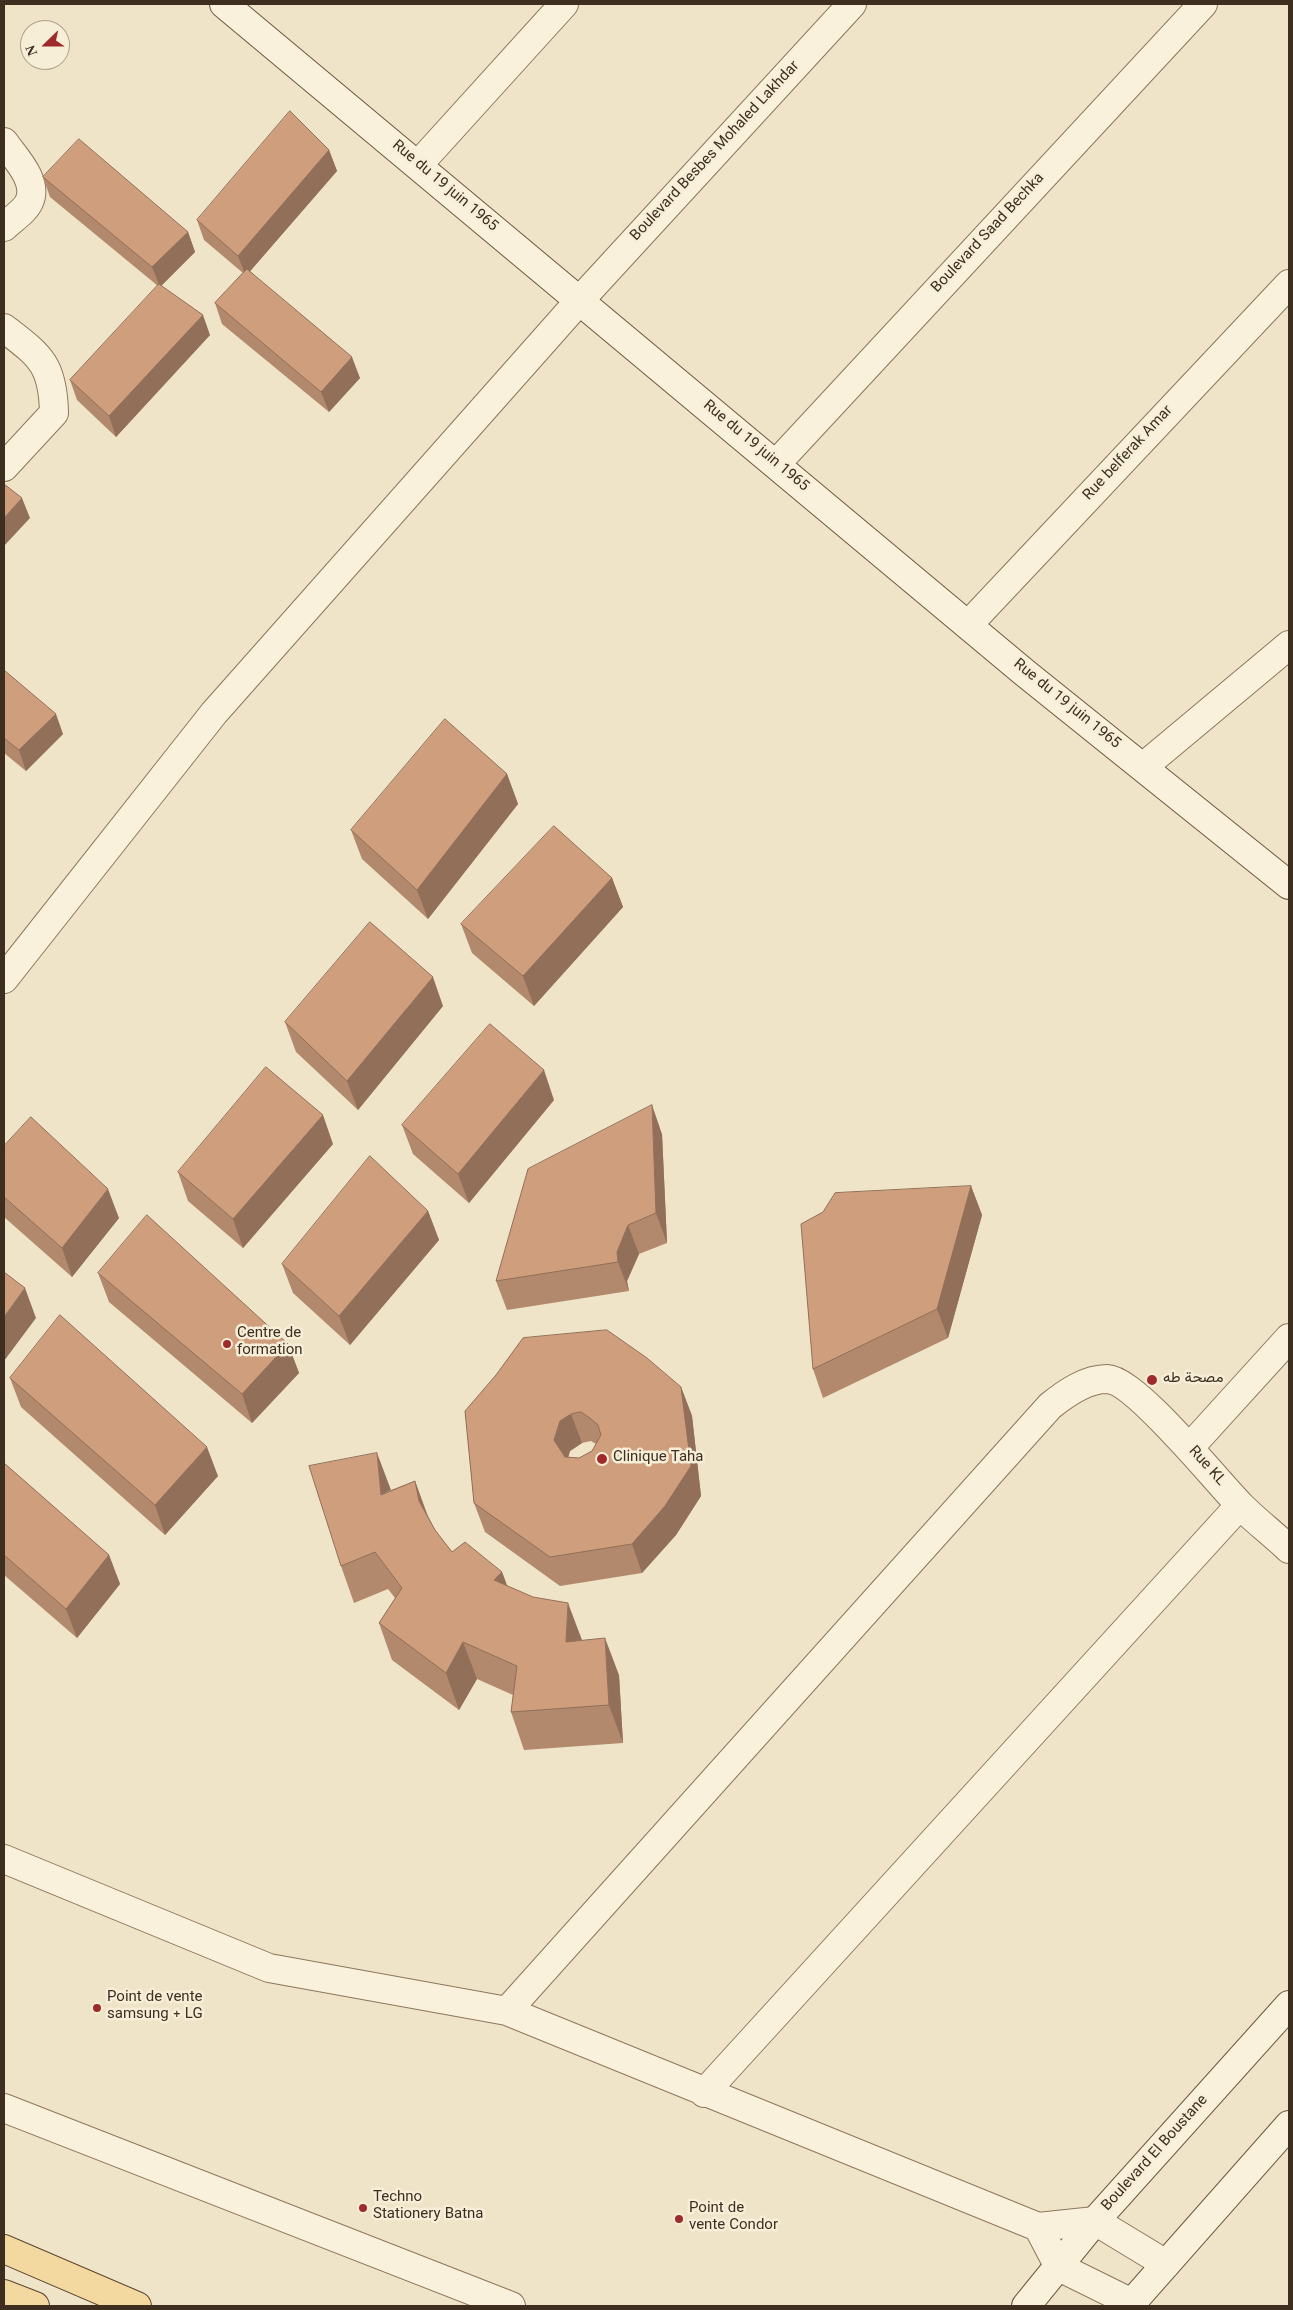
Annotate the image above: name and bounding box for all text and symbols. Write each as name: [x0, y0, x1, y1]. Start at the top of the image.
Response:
north arrow: [20, 20, 70, 70]
text: N: [23, 43, 40, 58]
street label: Boulevard Besbes Mohaled Lakhdar: [628, 58, 804, 246]
street label: Rue du 19 juin 1965: [387, 137, 501, 237]
street label: Boulevard Saad Bechka: [929, 170, 1049, 298]
street label: Rue du 19 juin 1965: [698, 397, 812, 497]
street label: Rue belferak Amar: [1080, 403, 1178, 505]
street label: Rue du 19 juin 1965: [1009, 656, 1123, 754]
place label: Centre de formation: [237, 1326, 303, 1361]
marker: Centre de formation: [221, 1338, 233, 1350]
place label: مصحة طه: [1163, 1371, 1223, 1389]
marker: مصحة طه: [1145, 1373, 1159, 1387]
street label: Rue KL: [1184, 1444, 1228, 1490]
place label: Clinique Taha: [613, 1450, 703, 1468]
marker: Clinique Taha: [595, 1452, 609, 1466]
place label: Point de vente samsung + LG: [107, 1990, 203, 2025]
marker: Point de vente samsung + LG: [91, 2002, 103, 2014]
street label: Boulevard El Boustane: [1099, 2092, 1213, 2216]
place label: Techno Stationery Batna: [373, 2190, 484, 2225]
place label: Point de vente Condor: [689, 2201, 778, 2236]
marker: Techno Stationery Batna: [357, 2202, 369, 2214]
marker: Point de vente Condor: [673, 2213, 685, 2225]

